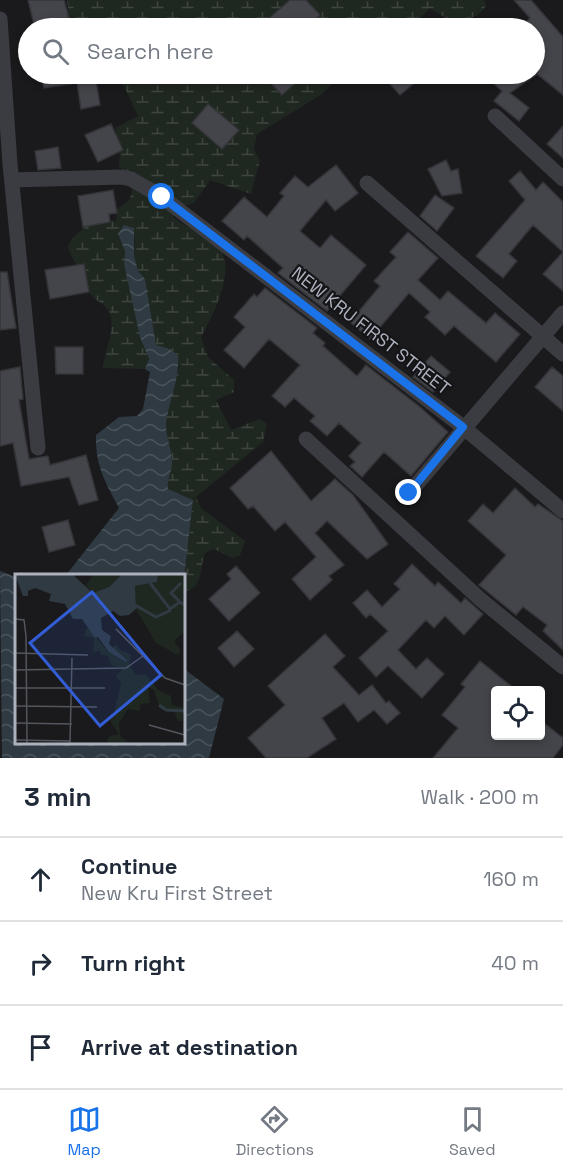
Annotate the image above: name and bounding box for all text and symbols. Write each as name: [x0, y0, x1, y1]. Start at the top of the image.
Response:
search box: [18, 18, 545, 84]
icon: search: [39, 35, 72, 68]
text: Search here: [87, 37, 214, 65]
route start: [148, 183, 174, 209]
street label: NEW KRU FIRST STREET: [287, 261, 456, 400]
route end: [395, 479, 421, 505]
inset map: [15, 574, 184, 743]
map controls: [491, 686, 545, 740]
button: locate: [491, 686, 545, 740]
text: 3 min: [24, 780, 92, 814]
text: Walk · 200 m: [420, 784, 539, 810]
text: Continue: [81, 852, 177, 880]
icon: ahead: [24, 863, 57, 896]
text: 160 m: [483, 866, 539, 892]
text: New Kru First Street: [81, 880, 273, 906]
icon: right: [24, 947, 57, 980]
text: Turn right: [81, 949, 186, 977]
text: 40 m: [491, 950, 539, 976]
icon: arrive: [24, 1031, 57, 1064]
text: Arrive at destination: [81, 1033, 298, 1061]
tab: Map: [67, 1103, 101, 1160]
tab: Directions: [236, 1103, 314, 1160]
tab: Saved: [449, 1103, 496, 1160]

